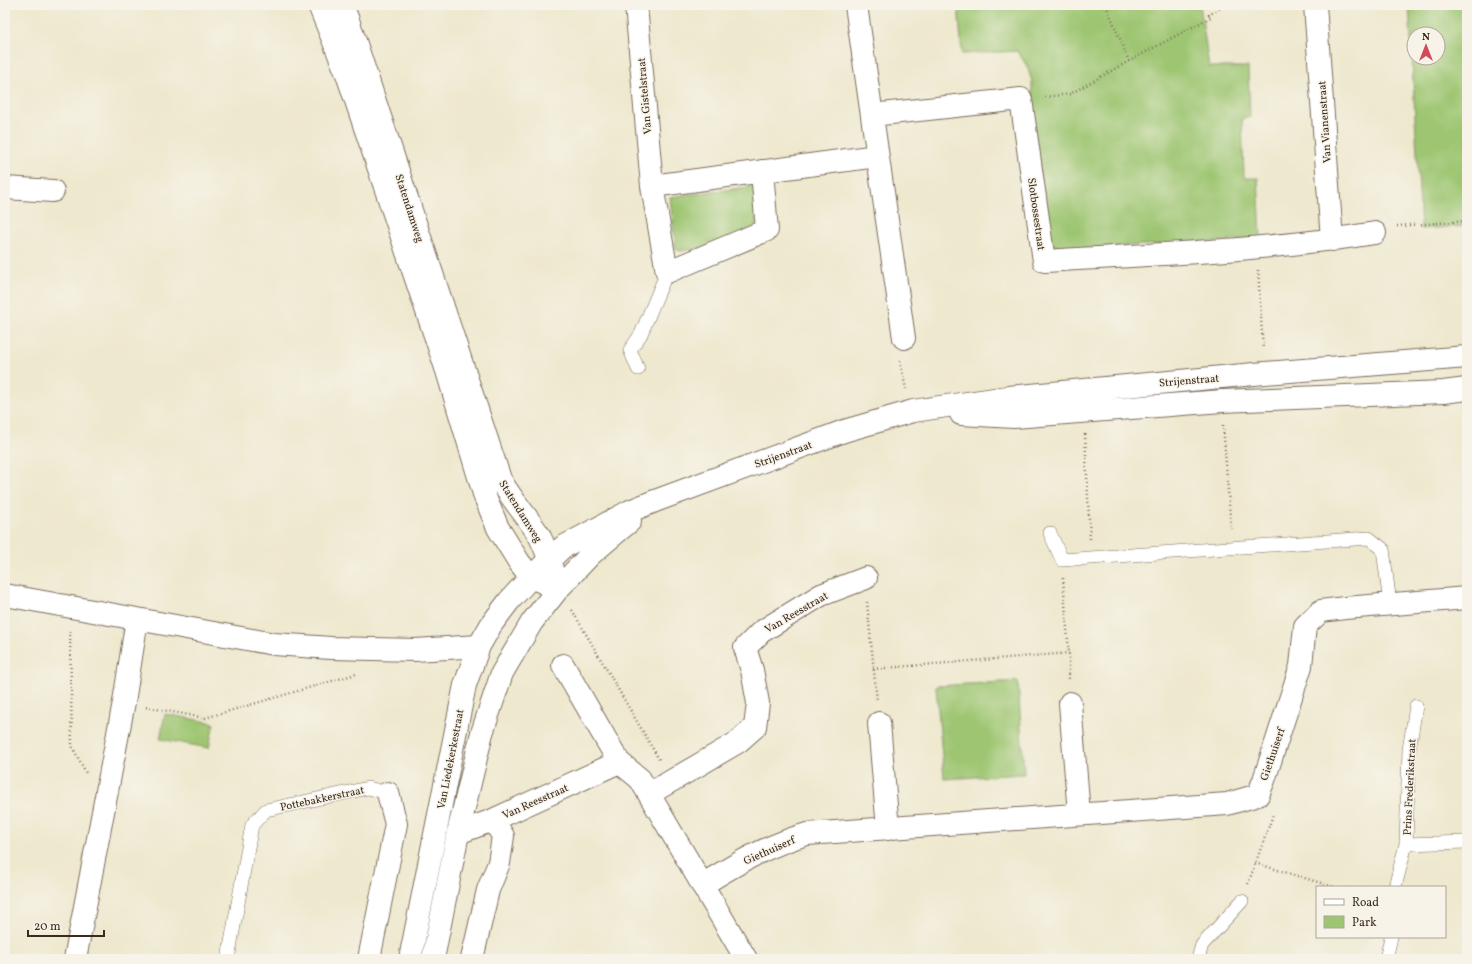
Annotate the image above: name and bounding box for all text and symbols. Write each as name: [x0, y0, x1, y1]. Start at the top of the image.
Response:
north arrow: [1406, 26, 1446, 66]
text: N: [1422, 30, 1430, 45]
street label: Van Gistelstraat: [635, 57, 656, 135]
street label: Van Vianenstraat: [1315, 80, 1336, 164]
street label: Statendamweg: [390, 172, 427, 245]
street label: Slotbossestraat: [1023, 177, 1048, 252]
street label: Strijenstraat: [1158, 371, 1220, 392]
street label: Strijenstraat: [753, 438, 815, 473]
street label: Statendamweg: [495, 478, 545, 546]
street label: Van Reesstraat: [762, 589, 831, 638]
street label: Van Liedekerkestraat: [434, 708, 469, 811]
street label: Giethuiserf: [1257, 725, 1290, 783]
street label: Prins Frederikstraat: [1400, 738, 1421, 836]
street label: Van Reesstraat: [500, 781, 571, 824]
street label: Pottebakkerstraat: [279, 783, 366, 816]
street label: Giethuiserf: [742, 833, 799, 869]
legend: [1316, 886, 1446, 938]
text: Road: [1352, 895, 1379, 911]
scale bar: [28, 912, 104, 938]
text: Park: [1352, 915, 1377, 931]
text: 20 m: [34, 919, 61, 935]

